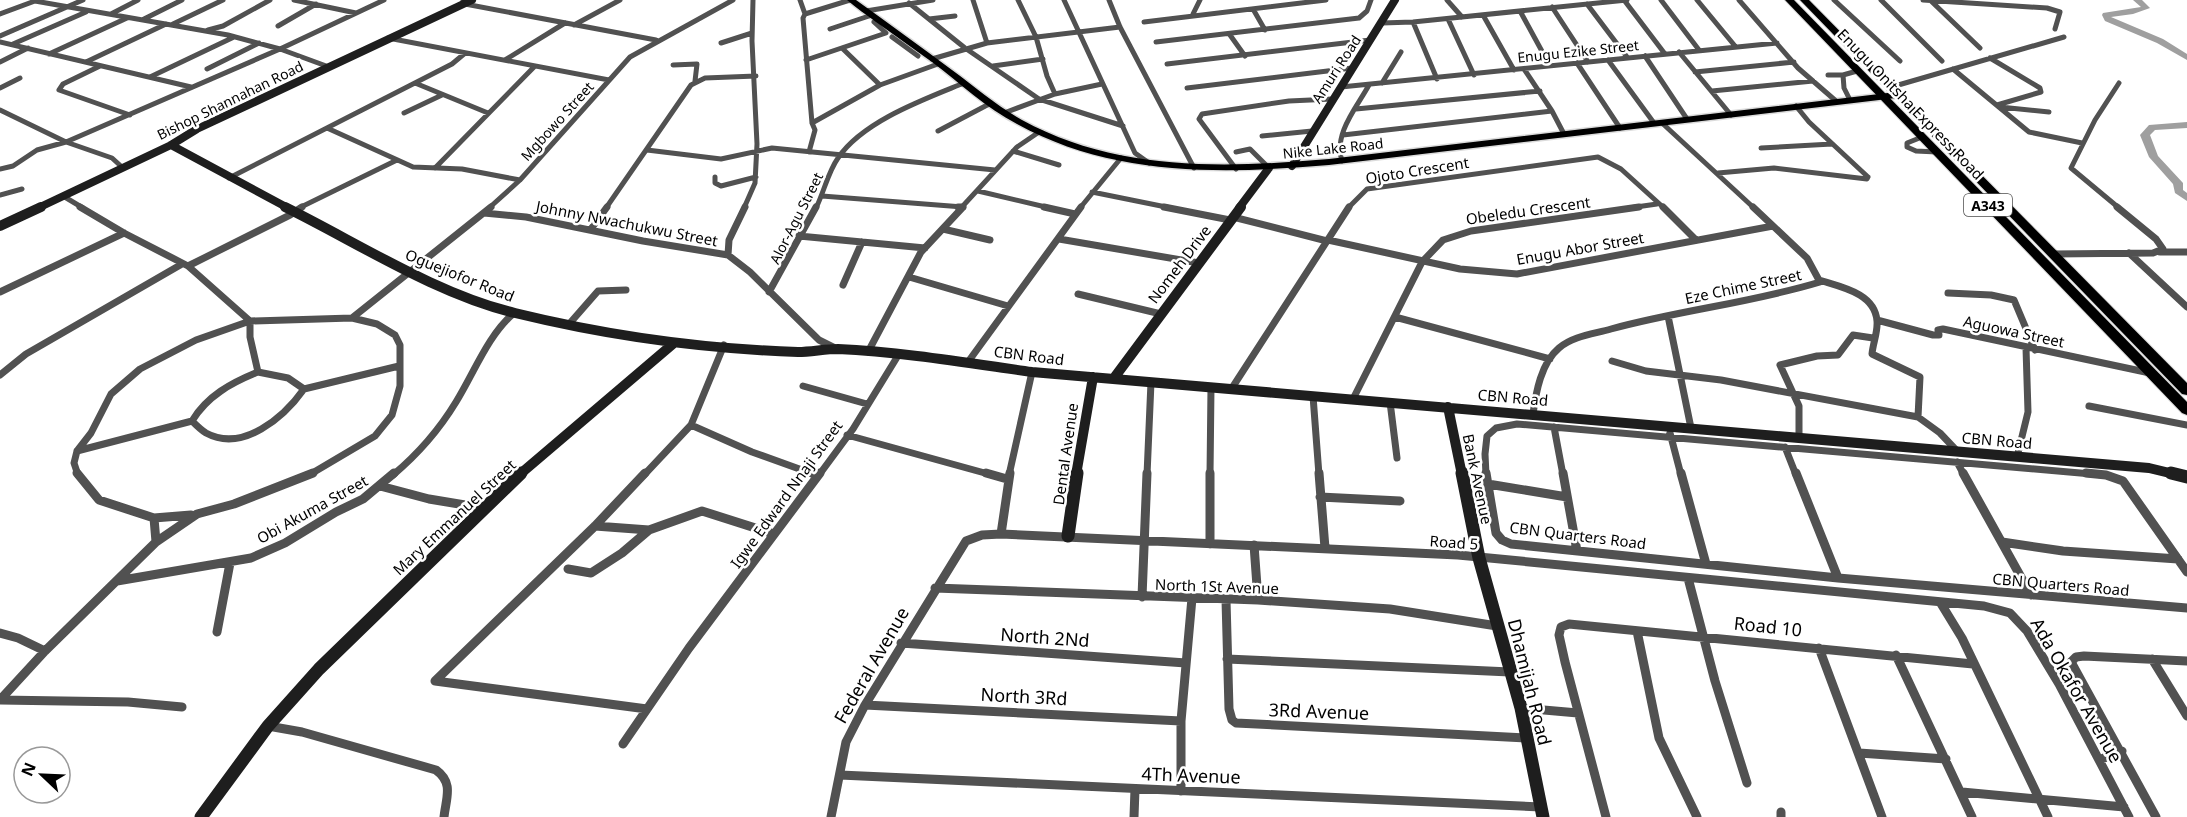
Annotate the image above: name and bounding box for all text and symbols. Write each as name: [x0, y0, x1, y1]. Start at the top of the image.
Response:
street label: Enugu Onitsha Express Road: [1833, 24, 1989, 184]
street label: Amuri Road: [1307, 31, 1365, 107]
street label: Enugu Ezike Street: [1516, 35, 1640, 67]
street label: Bishop Shannahan Road: [154, 56, 306, 144]
street label: Mgbowo Street: [516, 77, 598, 165]
street label: Nike Lake Road: [1282, 133, 1384, 163]
street label: Ojoto Crescent: [1364, 152, 1471, 188]
street label: Alor-Agu Street: [765, 169, 827, 267]
street label: Obeledu Crescent: [1464, 191, 1592, 229]
road number: A343: [1964, 194, 2012, 216]
street label: Johnny Nwachukwu Street: [532, 195, 720, 251]
street label: Nomeh Drive: [1143, 221, 1215, 307]
street label: Enugu Abor Street: [1515, 227, 1646, 269]
street label: Oguejiofor Road: [403, 244, 517, 306]
street label: Eze Chime Street: [1683, 264, 1804, 308]
street label: Aguowa Street: [1962, 311, 2067, 352]
street label: CBN Road: [993, 341, 1065, 369]
street label: CBN Road: [1477, 384, 1549, 410]
street label: Dental Avenue: [1048, 402, 1082, 506]
street label: Igwe Edward Nnaji Street: [726, 416, 847, 572]
street label: CBN Road: [1961, 427, 2033, 453]
street label: Bank Avenue: [1459, 432, 1497, 526]
street label: Mary Emmanuel Street: [388, 454, 520, 579]
street label: Obi Akuma Street: [253, 470, 371, 548]
street label: CBN Quarters Road: [1509, 517, 1647, 553]
street label: Road 5: [1429, 530, 1479, 554]
street label: CBN Quarters Road: [1992, 568, 2130, 600]
street label: North 1St Avenue: [1155, 574, 1279, 598]
street label: Federal Avenue: [828, 603, 914, 727]
street label: Road 10: [1733, 610, 1803, 642]
street label: Ada Okafor Avenue: [2026, 613, 2128, 767]
street label: Dhamijah Road: [1503, 616, 1557, 748]
street label: North 2Nd: [1000, 622, 1090, 652]
street label: North 3Rd: [980, 682, 1068, 710]
street label: 3Rd Avenue: [1268, 697, 1370, 725]
north arrow: [12, 745, 72, 805]
text: N: [16, 759, 41, 779]
street label: 4Th Avenue: [1141, 761, 1241, 789]

